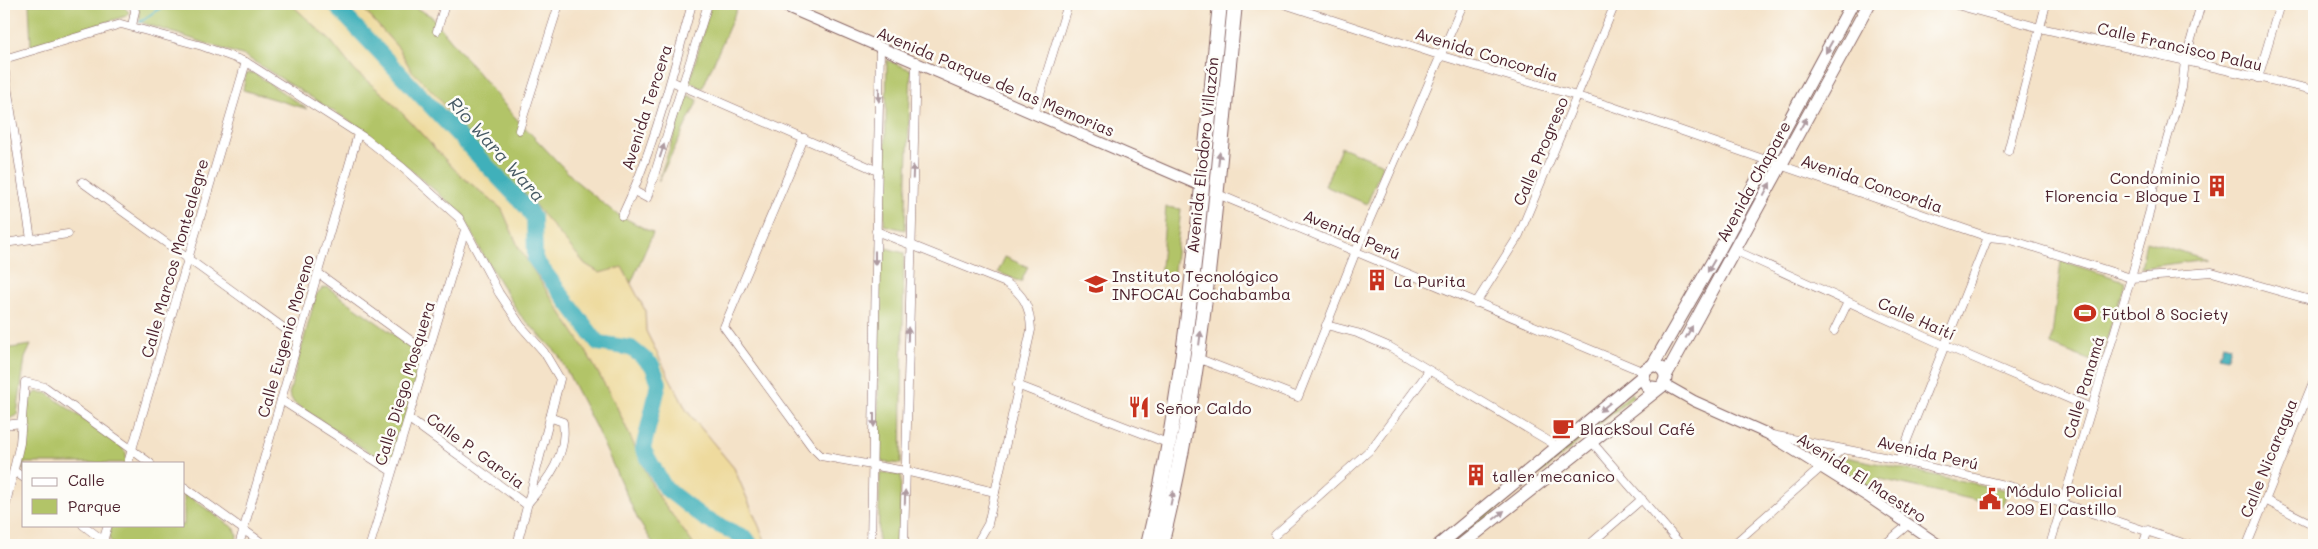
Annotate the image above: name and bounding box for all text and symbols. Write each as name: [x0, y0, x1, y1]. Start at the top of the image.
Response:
street label: Calle Francisco Palau: [2095, 17, 2265, 75]
street label: Avenida Parque de las Memorias: [874, 21, 1118, 141]
street label: Avenida Concordia: [1413, 22, 1561, 86]
one-way arrow: [1825, 39, 1833, 54]
street label: Avenida Tercera: [616, 41, 676, 173]
street label: Avenida Eliodoro Villazón: [1181, 56, 1223, 254]
one-way arrow: [875, 88, 883, 104]
water label: Río Wara Wara: [443, 91, 551, 207]
street label: Calle Progreso: [1508, 93, 1572, 209]
street label: Avenida Chapare: [1711, 117, 1795, 245]
one-way arrow: [1799, 117, 1807, 131]
one-way arrow: [659, 144, 667, 159]
street label: Avenida Concordia: [1798, 149, 1946, 217]
one-way arrow: [1215, 150, 1223, 166]
street label: Calle Marcos Montealegre: [135, 156, 213, 360]
one-way arrow: [909, 163, 917, 179]
place label: Condominio Florencia - Bloque I: [2045, 167, 2200, 206]
building icon: Condominio Florencia - Bloque I: [2204, 173, 2230, 199]
one-way arrow: [1763, 182, 1771, 197]
street label: Avenida Perú: [1300, 204, 1404, 264]
one-way arrow: [871, 250, 879, 266]
street label: Calle Eugenio Moreno: [252, 252, 318, 420]
one-way arrow: [1706, 259, 1715, 272]
place label: Instituto Tecnológico INFOCAL Cochabamba: [1112, 265, 1291, 304]
building icon: La Purita: [1364, 267, 1390, 293]
place label: La Purita: [1394, 270, 1466, 291]
school or university icon: Instituto Tecnológico INFOCAL Cochabamba: [1083, 271, 1109, 297]
street label: Calle Haití: [1875, 292, 1959, 344]
street label: Calle Diego Mosquera: [369, 298, 439, 468]
sports icon: Fútbol 8 Society: [2072, 300, 2098, 326]
place label: Fútbol 8 Society: [2102, 303, 2228, 324]
one-way arrow: [1685, 324, 1693, 339]
one-way arrow: [905, 326, 913, 342]
one-way arrow: [1196, 329, 1204, 345]
street label: Calle Panamá: [2057, 333, 2109, 441]
restaurant icon: Señor Caldo: [1126, 394, 1152, 420]
street label: Calle Nicaragua: [2235, 395, 2301, 521]
place label: Señor Caldo: [1156, 397, 1251, 418]
one-way arrow: [1599, 401, 1612, 412]
street label: Calle P. Garcia: [423, 407, 529, 493]
one-way arrow: [870, 413, 878, 429]
cafe icon: BlackSoul Café: [1550, 415, 1576, 441]
place label: BlackSoul Café: [1580, 418, 1695, 439]
street label: Avenida El Maestro: [1793, 427, 1931, 527]
street label: Avenida Perú: [1875, 430, 1981, 474]
legend: [22, 462, 185, 526]
building icon: taller mecanico: [1463, 462, 1489, 488]
place label: taller mecanico: [1492, 465, 1615, 486]
text: Calle: [68, 470, 105, 490]
place label: Módulo Policial 209 El Castillo: [2006, 480, 2122, 519]
public building icon: Módulo Policial 209 El Castillo: [1977, 486, 2003, 512]
one-way arrow: [901, 488, 909, 504]
one-way arrow: [1169, 489, 1177, 505]
text: Parque: [68, 496, 121, 516]
one-way arrow: [1492, 509, 1505, 520]

